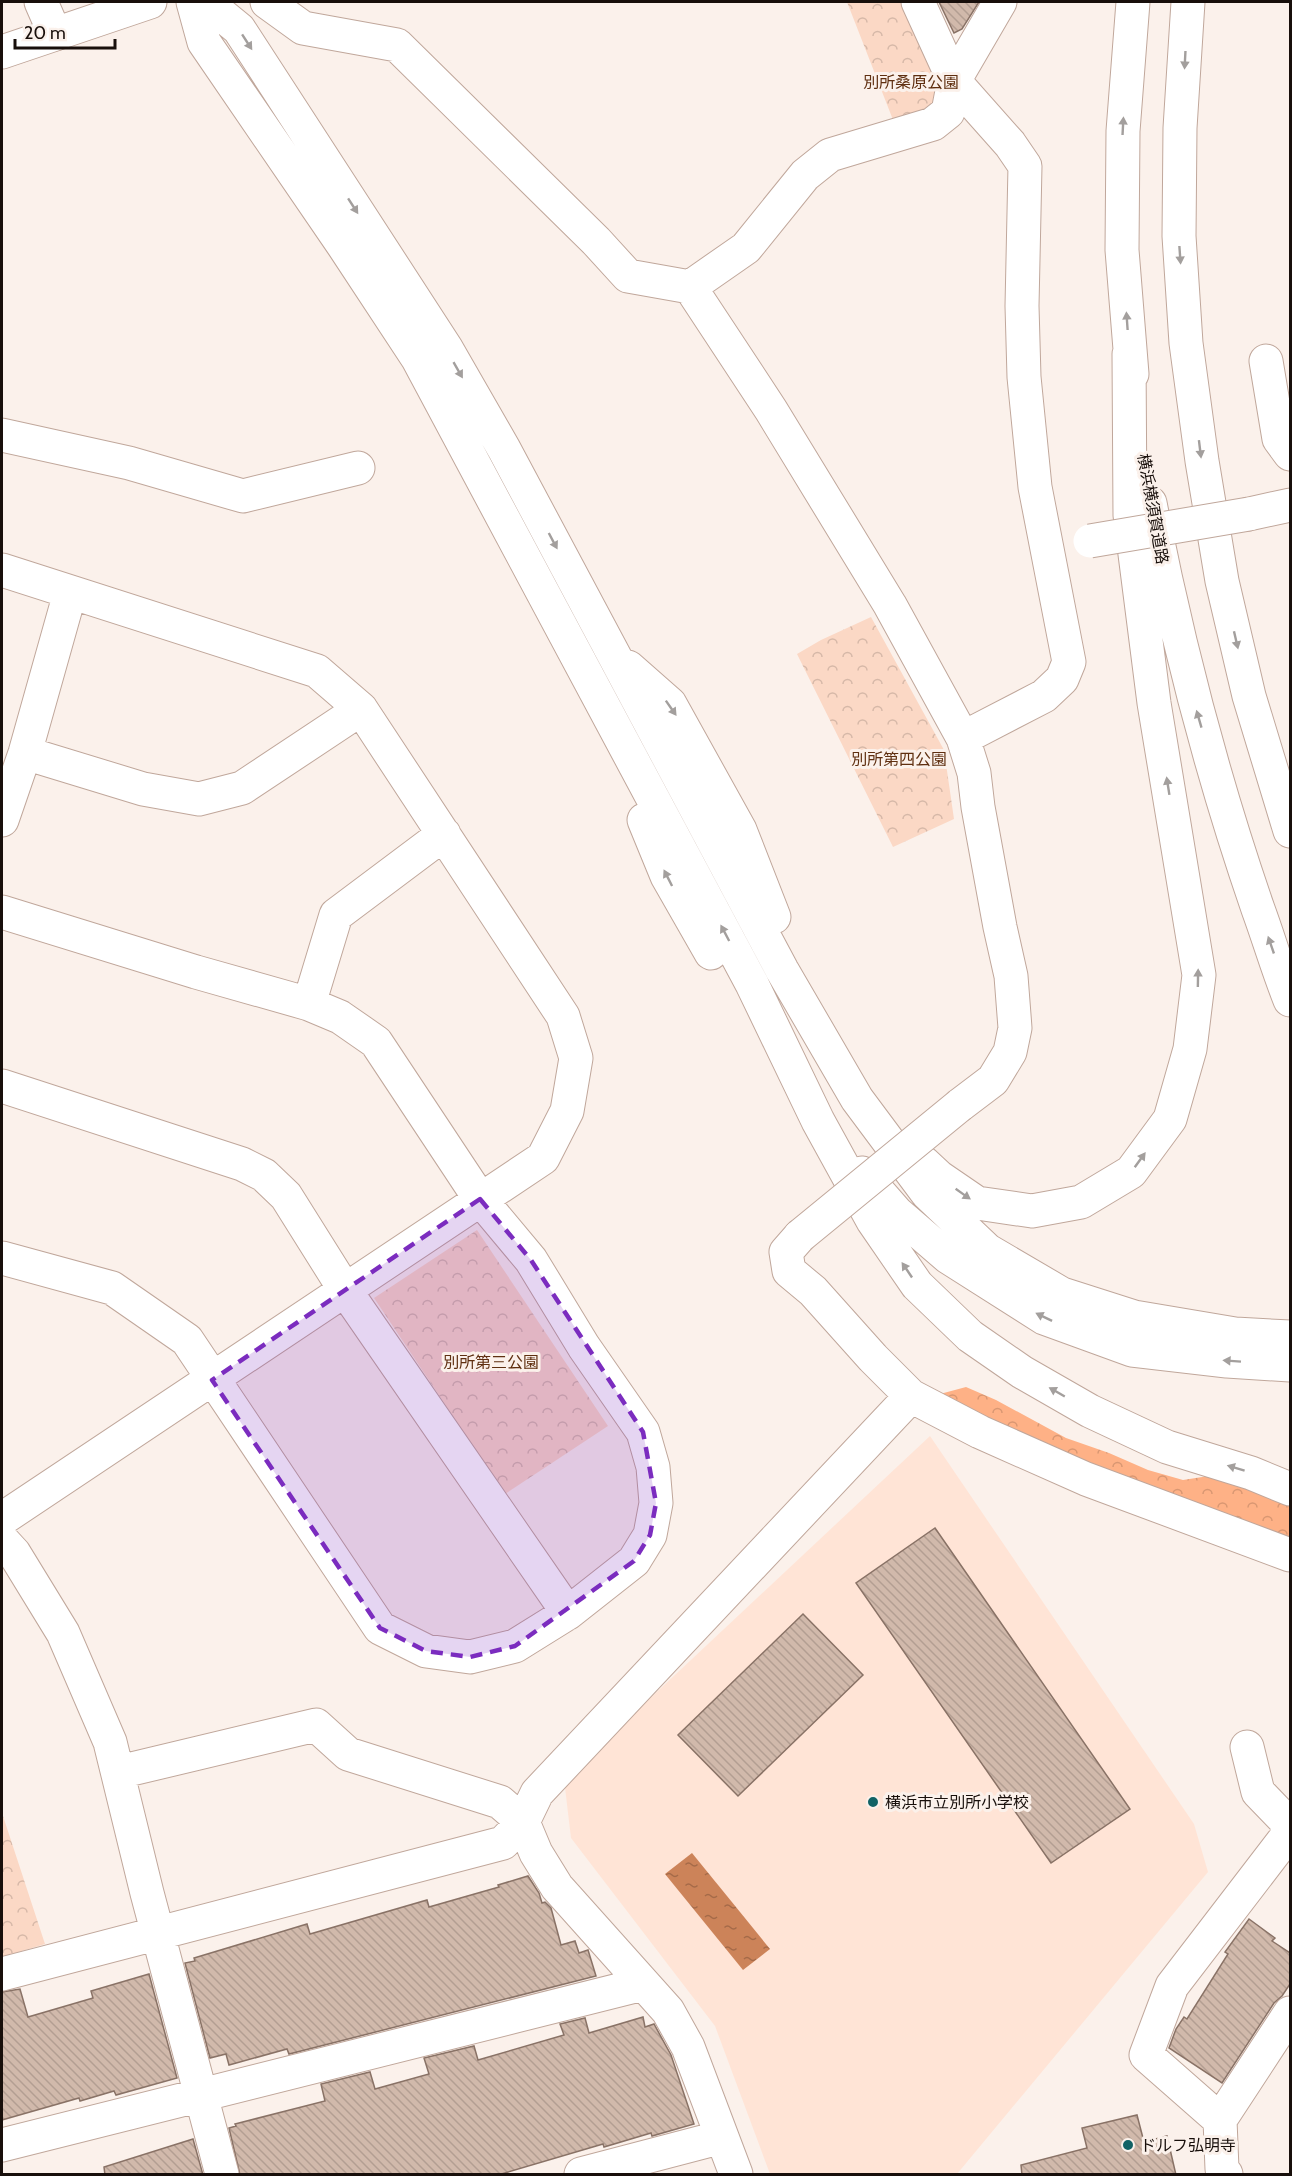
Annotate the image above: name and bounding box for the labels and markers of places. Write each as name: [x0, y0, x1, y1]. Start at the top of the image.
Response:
place label: 横浜市立別所小学校: [885, 1793, 1029, 1812]
marker: 横浜市立別所小学校: [866, 1795, 880, 1809]
place label: ドルフ弘明寺: [1140, 2136, 1236, 2155]
marker: ドルフ弘明寺: [1121, 2138, 1135, 2152]

